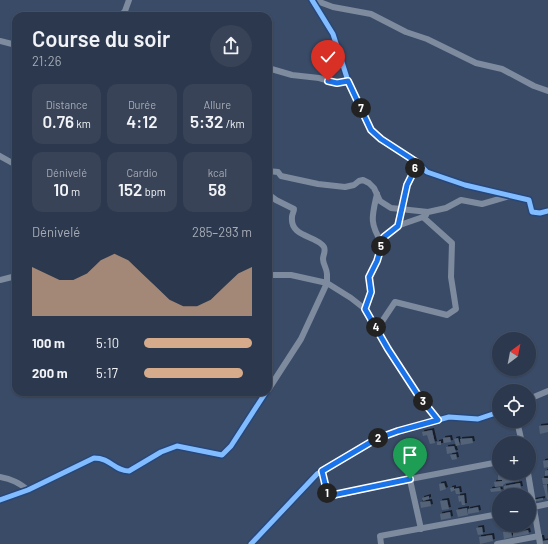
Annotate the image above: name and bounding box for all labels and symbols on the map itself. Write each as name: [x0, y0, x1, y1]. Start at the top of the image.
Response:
pin: [311, 40, 345, 81]
pin: 7: [351, 98, 371, 118]
pin: 6: [405, 158, 425, 178]
pin: 5: [371, 236, 391, 256]
pin: 4: [366, 317, 386, 337]
north arrow: [492, 332, 536, 376]
pin: 3: [413, 391, 433, 411]
pin: 2: [368, 428, 388, 448]
pin: [393, 438, 427, 479]
pin: 1: [317, 483, 337, 503]

